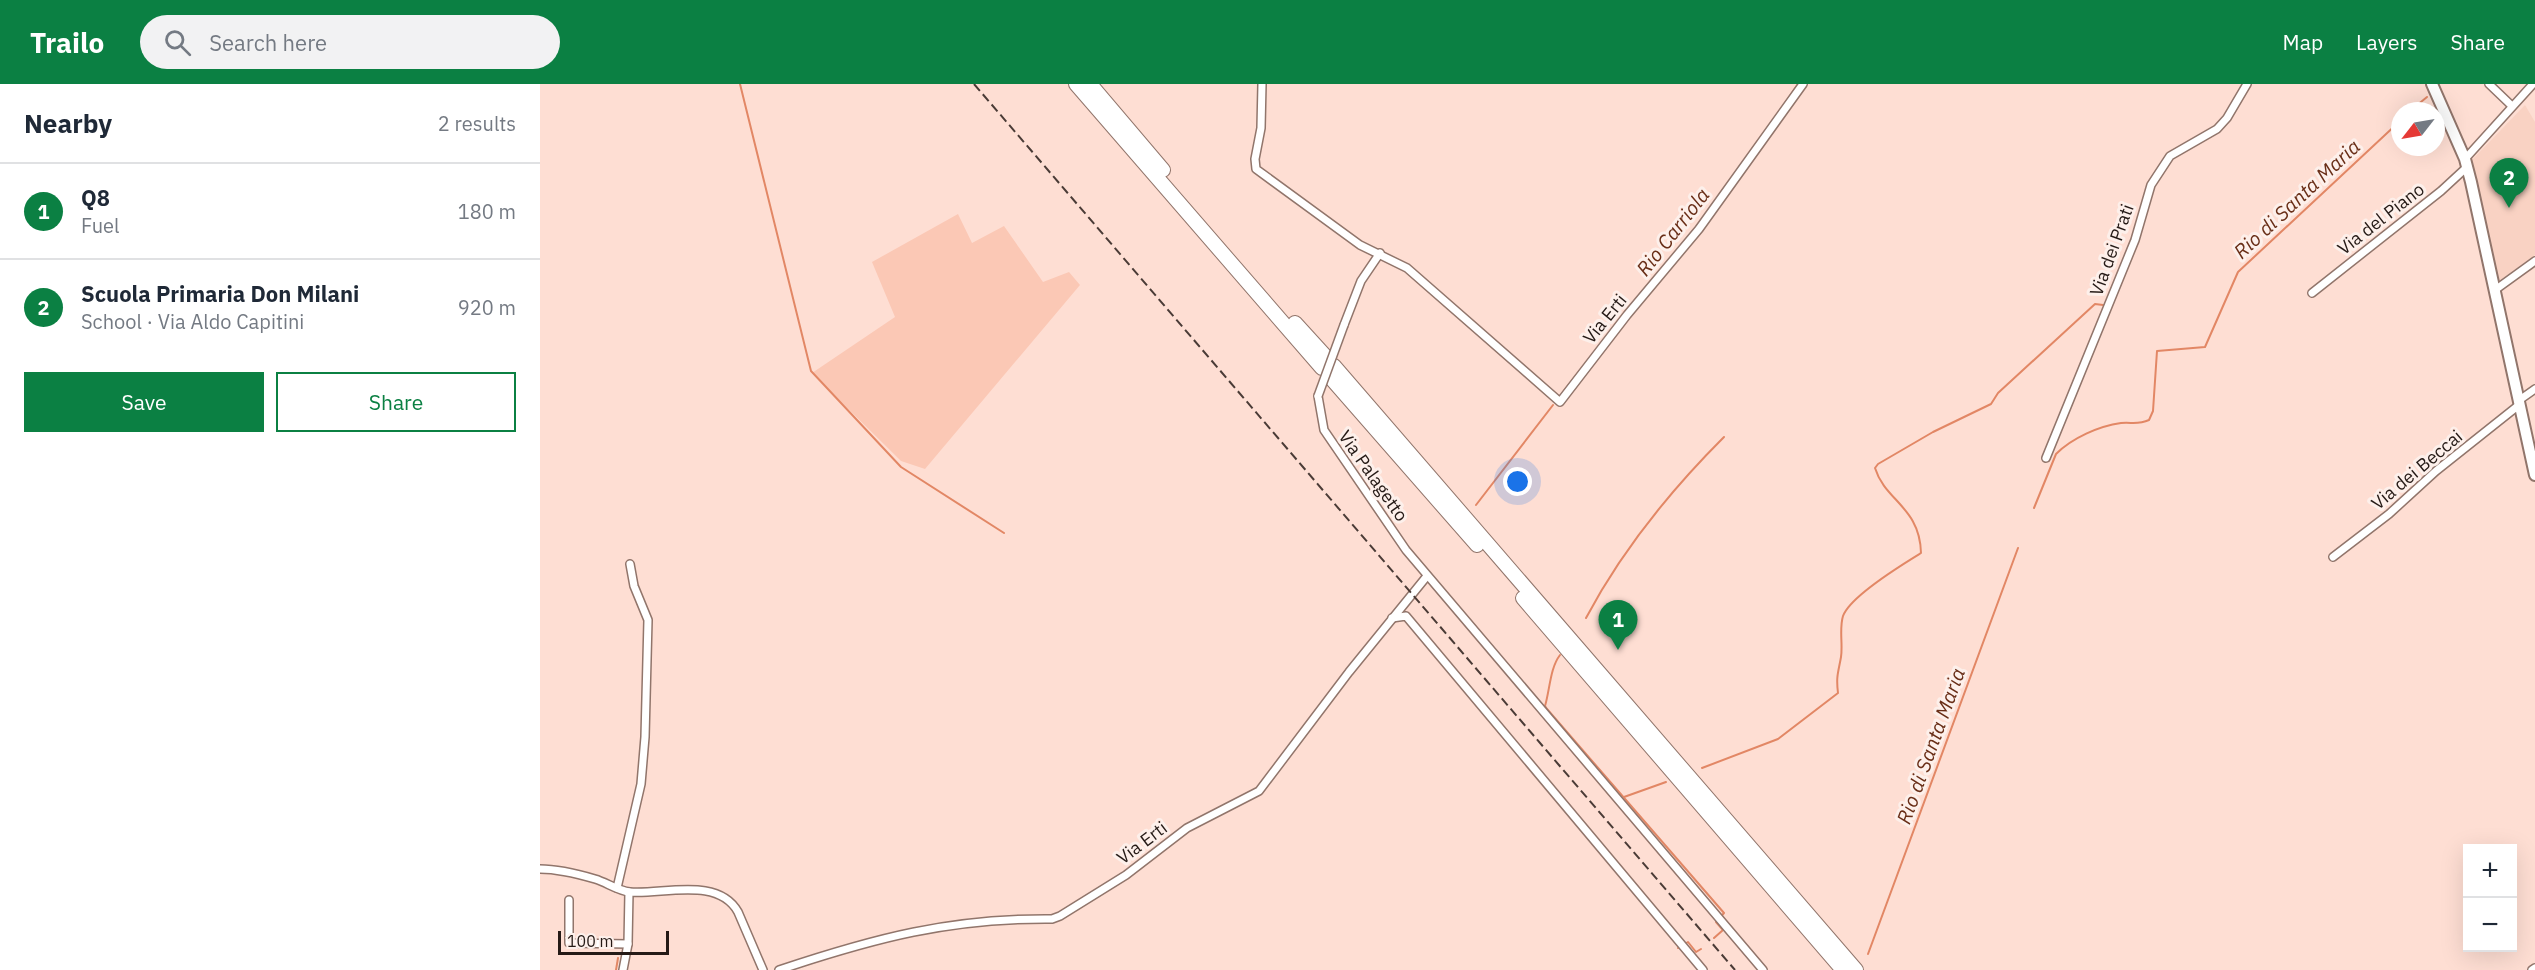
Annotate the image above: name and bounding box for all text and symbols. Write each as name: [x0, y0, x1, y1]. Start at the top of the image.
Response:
search box: [140, 15, 560, 69]
text: Trailo: [30, 24, 104, 61]
icon: search: [161, 26, 194, 59]
text: Search here: [209, 28, 327, 57]
text: Map: [2283, 28, 2323, 56]
text: Layers: [2356, 28, 2418, 56]
text: Share: [2451, 28, 2505, 56]
north arrow: [2391, 102, 2445, 156]
text: Nearby: [24, 106, 112, 140]
text: 2 results: [438, 110, 516, 137]
water label: Rio di Santa Maria: [2228, 133, 2366, 264]
pin: 2: [2490, 158, 2528, 208]
street label: Via del Piano: [2333, 177, 2429, 260]
water label: Rio Carriola: [1630, 182, 1715, 281]
text: Q8: [81, 183, 110, 212]
text: 1: [38, 198, 50, 225]
text: 180 m: [458, 198, 516, 225]
street label: Via dei Prati: [2084, 201, 2139, 299]
text: Fuel: [81, 212, 119, 239]
text: Scuola Primaria Don Milani: [81, 279, 359, 308]
street label: Via Erti: [1578, 289, 1632, 348]
text: 2: [38, 294, 50, 321]
text: 920 m: [458, 294, 516, 321]
text: School · Via Aldo Capitini: [81, 308, 304, 335]
button: Save: [24, 372, 264, 432]
button: Share: [276, 372, 516, 432]
street label: Via dei Beccai: [2366, 425, 2467, 514]
street label: Via Palagetto: [1334, 426, 1413, 526]
your location: [1503, 467, 1532, 496]
pin: 1: [1598, 600, 1638, 650]
water label: Rio di Santa Maria: [1890, 664, 1971, 827]
street label: Via Erti: [1112, 816, 1172, 869]
map controls: [2463, 844, 2517, 952]
button: +: [2463, 844, 2517, 898]
button: −: [2463, 898, 2517, 952]
scale bar: [558, 928, 669, 956]
text: 100 m: [567, 931, 614, 951]

